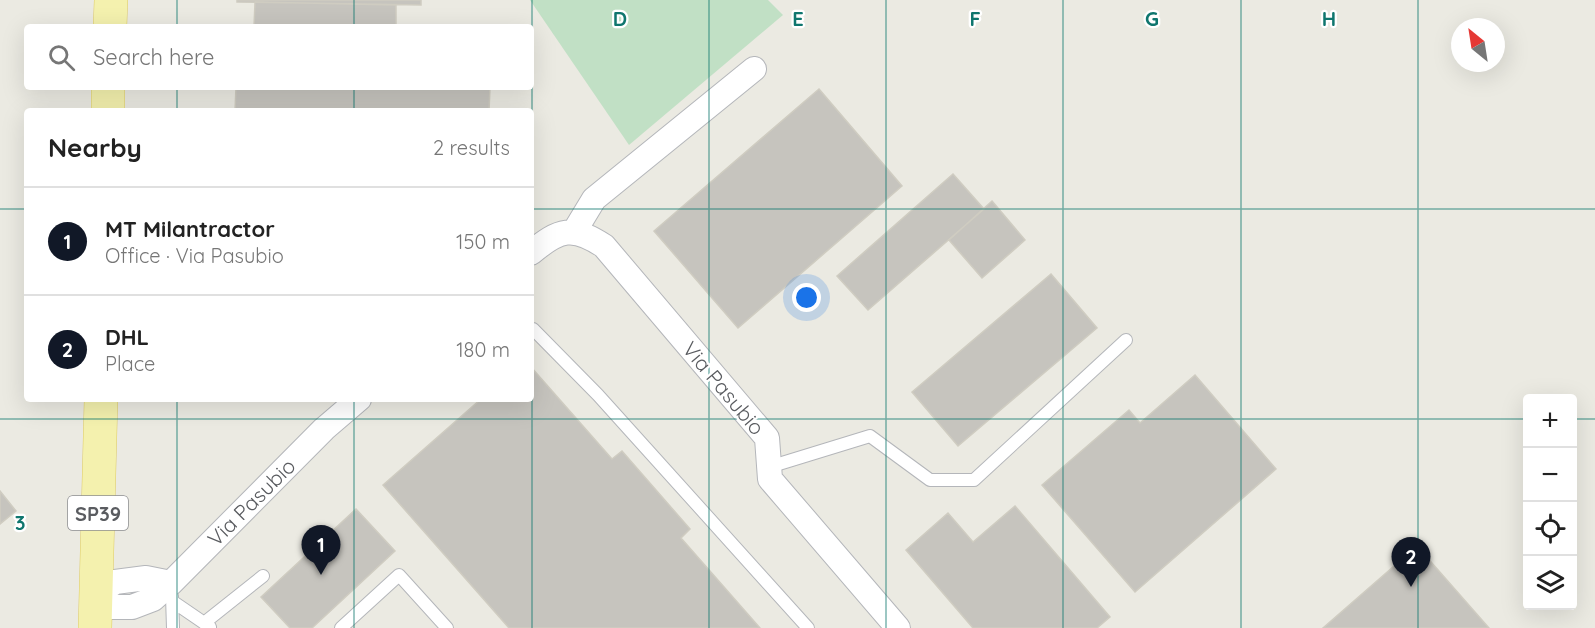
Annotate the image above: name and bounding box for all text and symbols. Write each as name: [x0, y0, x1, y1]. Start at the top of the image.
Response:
text: D: [613, 6, 627, 31]
text: E: [792, 6, 804, 31]
text: F: [969, 6, 981, 31]
text: G: [1145, 6, 1159, 31]
text: H: [1322, 6, 1336, 31]
north arrow: [1451, 18, 1505, 72]
search box: [24, 24, 534, 90]
icon: search: [45, 41, 78, 74]
text: Search here: [93, 43, 214, 71]
text: Nearby: [48, 131, 142, 164]
text: 2 results: [433, 135, 510, 160]
text: MT Milantractor: [105, 215, 275, 243]
text: 1: [64, 229, 71, 254]
text: 150 m: [456, 229, 510, 254]
text: Office · Via Pasubio: [105, 243, 284, 268]
your location: [792, 283, 821, 312]
text: DHL: [105, 323, 149, 351]
street label: Via Pasubio: [677, 336, 771, 440]
text: 2: [62, 337, 73, 362]
text: 180 m: [456, 337, 510, 362]
text: Place: [105, 351, 155, 376]
map controls: [1523, 394, 1577, 610]
button: +: [1523, 394, 1577, 448]
button: −: [1523, 448, 1577, 502]
street label: Via Pasubio: [202, 453, 300, 551]
road number: SP39: [68, 496, 128, 530]
button: locate: [1523, 502, 1577, 556]
text: 3: [15, 510, 25, 535]
pin: 1: [302, 526, 340, 575]
pin: 2: [1392, 538, 1430, 587]
button: layers: [1523, 556, 1577, 610]

